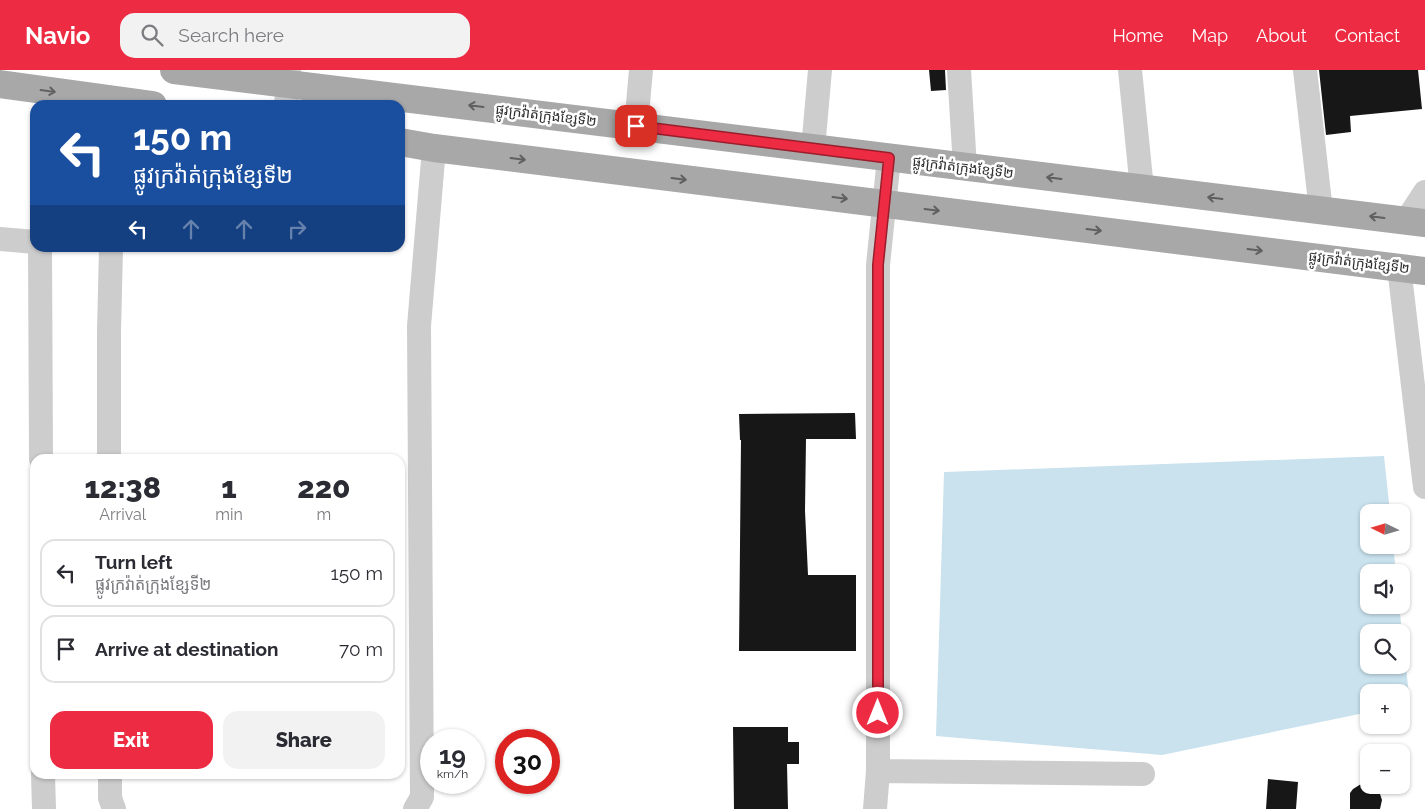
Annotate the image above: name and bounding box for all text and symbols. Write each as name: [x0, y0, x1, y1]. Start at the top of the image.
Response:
search box: [120, 13, 470, 58]
text: Navio: [25, 21, 90, 50]
icon: search: [138, 21, 166, 49]
text: Search here: [178, 24, 284, 46]
text: Home: [1112, 25, 1163, 46]
text: Map: [1191, 25, 1228, 46]
text: About: [1256, 25, 1307, 46]
text: Contact: [1335, 25, 1400, 46]
one-way arrow: [40, 86, 56, 96]
street label: ផ្លូវក្រវ៉ាត់ក្រុងខ្សែទី២: [494, 100, 598, 133]
one-way arrow: [468, 101, 484, 111]
pin: [615, 105, 657, 147]
icon: arrive: [622, 112, 650, 140]
text: 150 m: [133, 117, 232, 158]
icon: left: [50, 120, 115, 185]
street label: ផ្លូវក្រវ៉ាត់ក្រុងខ្សែទី២: [911, 152, 1015, 185]
one-way arrow: [509, 154, 525, 164]
text: ផ្លូវក្រវ៉ាត់ក្រុងខ្សែទី២: [133, 162, 293, 188]
one-way arrow: [1046, 173, 1062, 183]
one-way arrow: [671, 174, 687, 184]
one-way arrow: [832, 193, 848, 203]
one-way arrow: [1208, 193, 1224, 203]
one-way arrow: [924, 205, 940, 215]
one-way arrow: [1369, 212, 1385, 222]
icon: left: [124, 215, 152, 243]
icon: ahead: [177, 215, 205, 243]
icon: ahead: [230, 215, 258, 243]
icon: right: [283, 215, 311, 243]
one-way arrow: [1085, 225, 1101, 235]
one-way arrow: [1246, 245, 1262, 255]
street label: ផ្លូវក្រវ៉ាត់ក្រុងខ្សែទី២: [1307, 247, 1411, 280]
text: 12:38: [84, 470, 161, 505]
text: 1: [221, 470, 237, 505]
text: 220: [297, 470, 351, 505]
north arrow: [1360, 504, 1410, 554]
map controls: [1360, 504, 1410, 794]
text: Arrival: [99, 505, 146, 524]
text: min: [215, 505, 243, 524]
text: m: [317, 505, 331, 524]
text: Turn left: [95, 551, 172, 573]
icon: left: [52, 559, 80, 587]
text: 150 m: [331, 562, 383, 584]
button: sound: [1360, 564, 1410, 614]
text: ផ្លូវក្រវ៉ាត់ក្រុងខ្សែទី២: [95, 575, 211, 594]
button: search: [1360, 624, 1410, 674]
icon: arrive: [52, 635, 80, 663]
text: Arrive at destination: [95, 638, 279, 660]
text: 70 m: [339, 638, 383, 660]
button: +: [1360, 684, 1410, 734]
position arrow: [851, 686, 903, 738]
button: Exit: [50, 711, 213, 769]
button: Share: [223, 711, 385, 769]
speed limit sign: 30: [495, 729, 560, 794]
text: 19: [439, 740, 466, 770]
button: −: [1360, 744, 1410, 794]
text: km/h: [437, 767, 468, 781]

